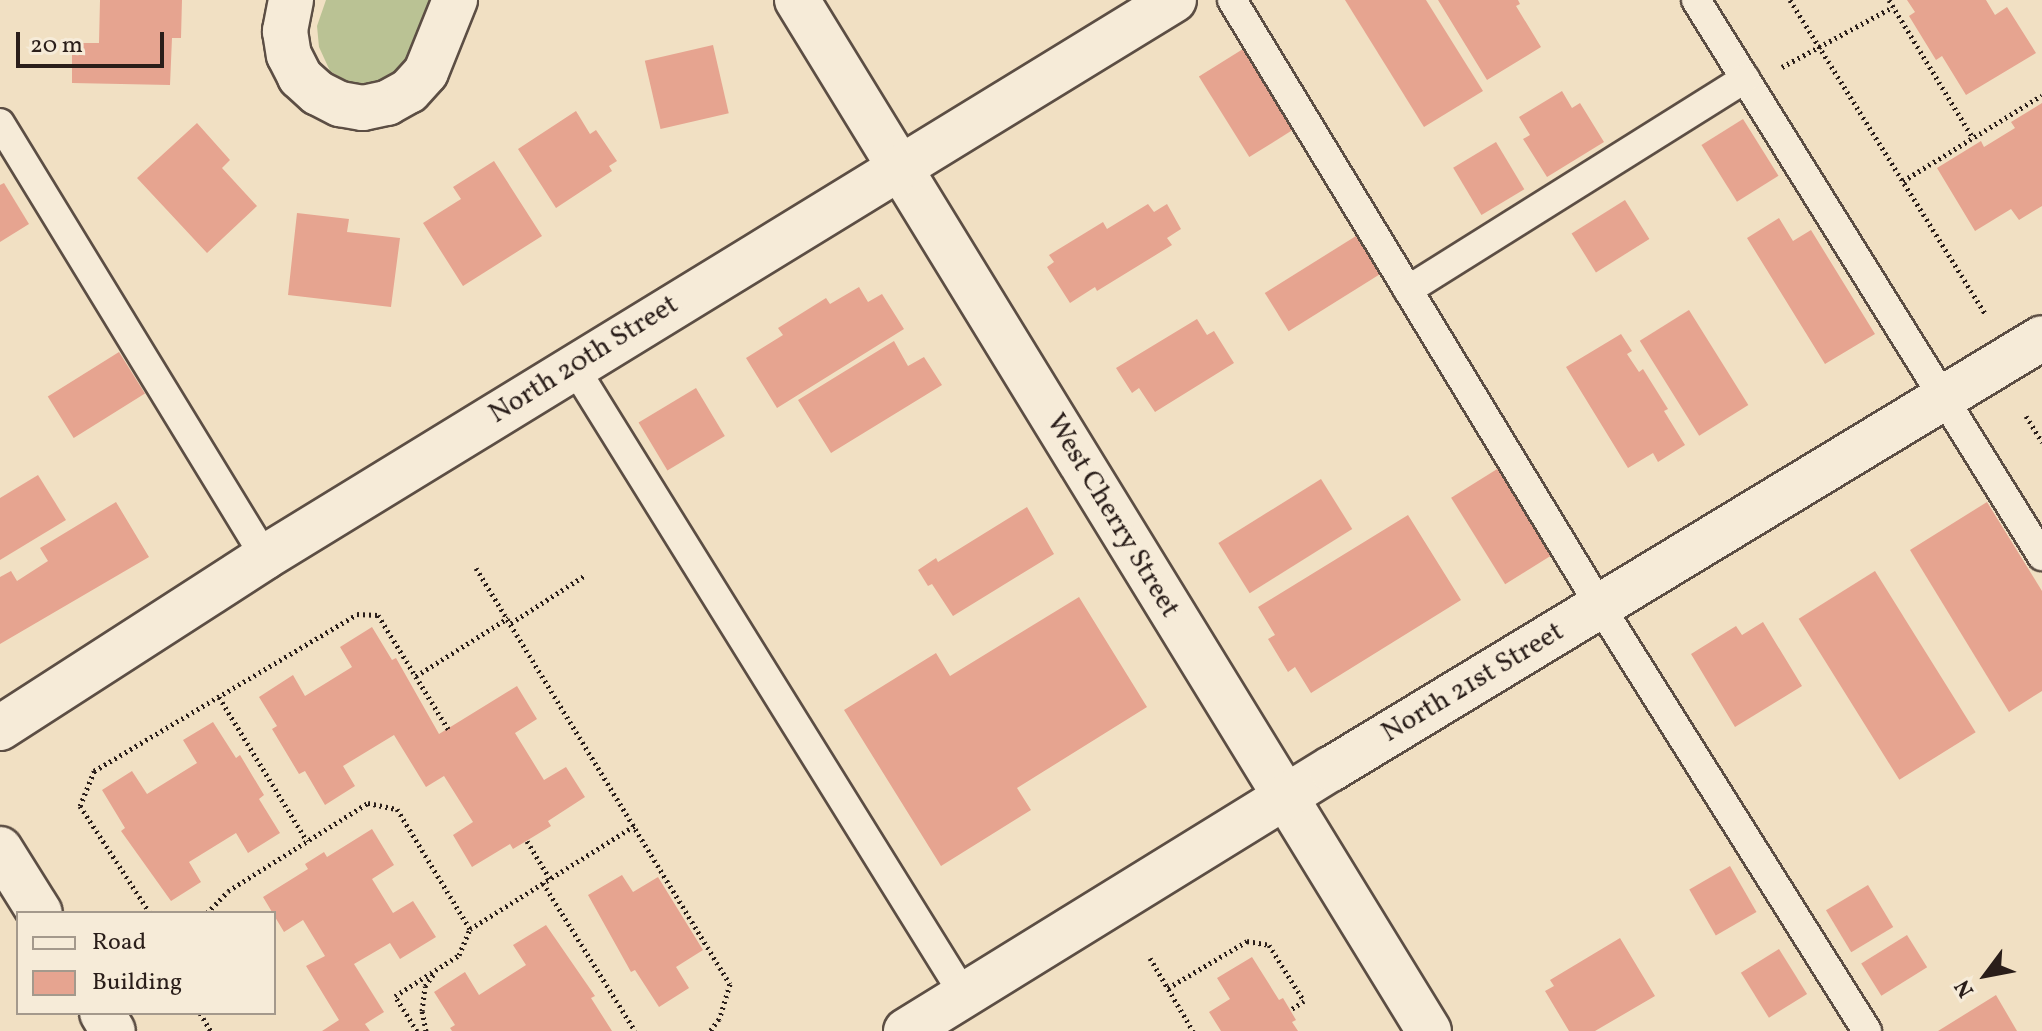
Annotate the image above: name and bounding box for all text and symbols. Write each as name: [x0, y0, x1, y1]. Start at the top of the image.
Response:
scale bar: [20, 16, 168, 66]
text: 20 m: [30, 29, 83, 63]
street label: North 20th Street: [483, 288, 685, 432]
street label: West Cherry Street: [1038, 408, 1186, 624]
street label: North 21st Street: [1376, 615, 1570, 751]
legend: [16, 911, 276, 1015]
text: Road: [92, 926, 146, 960]
north arrow: [1946, 935, 2026, 1015]
text: Building: [92, 966, 182, 1000]
text: N: [1948, 973, 1983, 1003]

